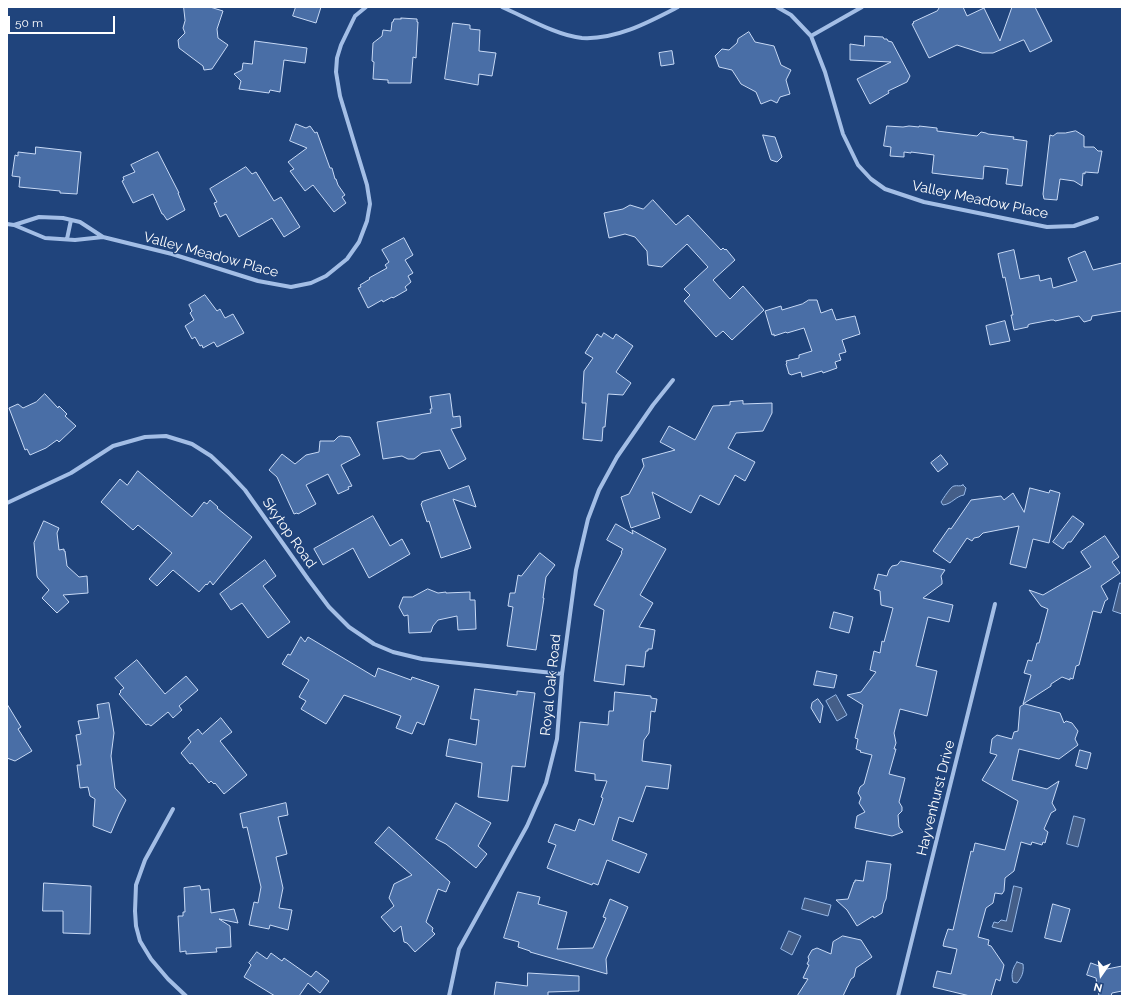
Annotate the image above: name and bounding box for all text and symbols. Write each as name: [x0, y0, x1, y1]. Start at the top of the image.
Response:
scale bar: [10, 8, 117, 34]
text: 50 m: [15, 16, 43, 30]
street label: Valley Meadow Place: [910, 177, 1050, 223]
street label: Valley Meadow Place: [142, 229, 280, 281]
street label: Skytop Road: [259, 495, 319, 571]
street label: Royal Oak Road: [537, 633, 565, 737]
street label: Hayvenhurst Drive: [913, 738, 959, 858]
north arrow: [1081, 955, 1121, 995]
text: N: [1092, 980, 1104, 994]

